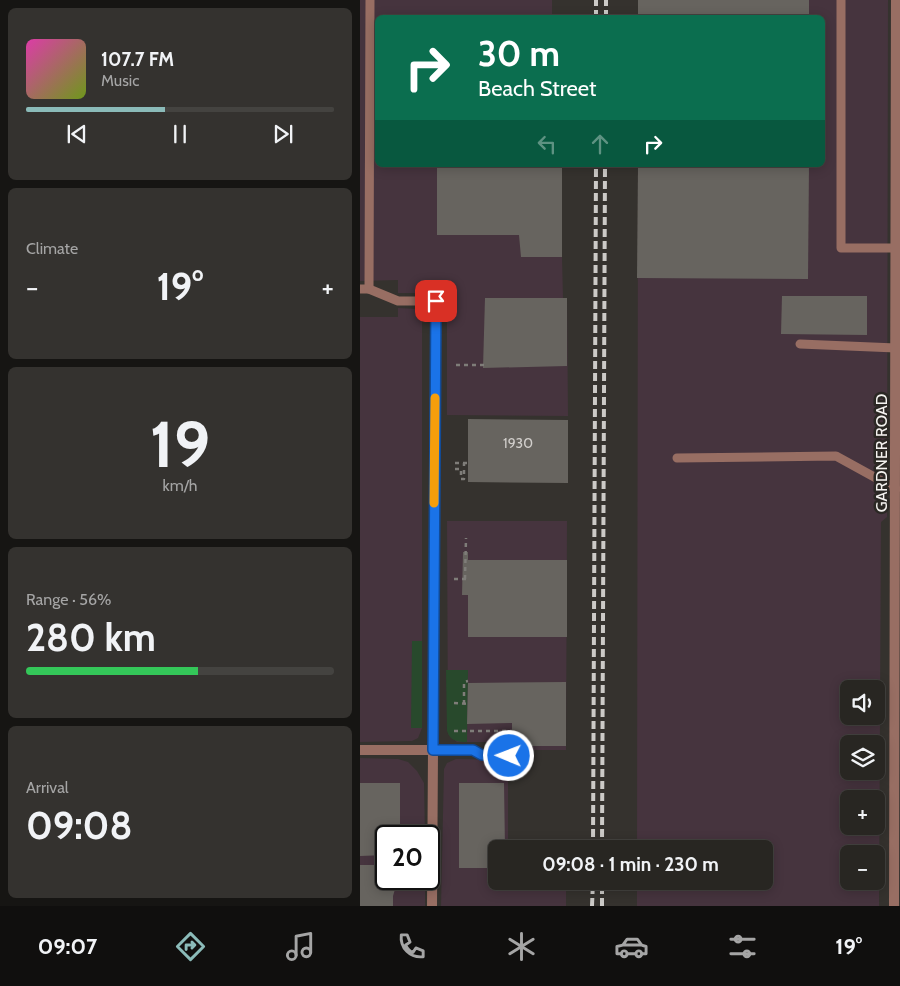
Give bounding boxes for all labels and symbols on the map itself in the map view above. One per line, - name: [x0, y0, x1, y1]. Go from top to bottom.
- pin: [415, 280, 457, 322]
- street label: GARDNER ROAD: [872, 394, 891, 512]
- house number: 1930: [503, 434, 533, 452]
- position arrow: [482, 729, 534, 781]
- speed limit sign: 20: [375, 825, 440, 890]

